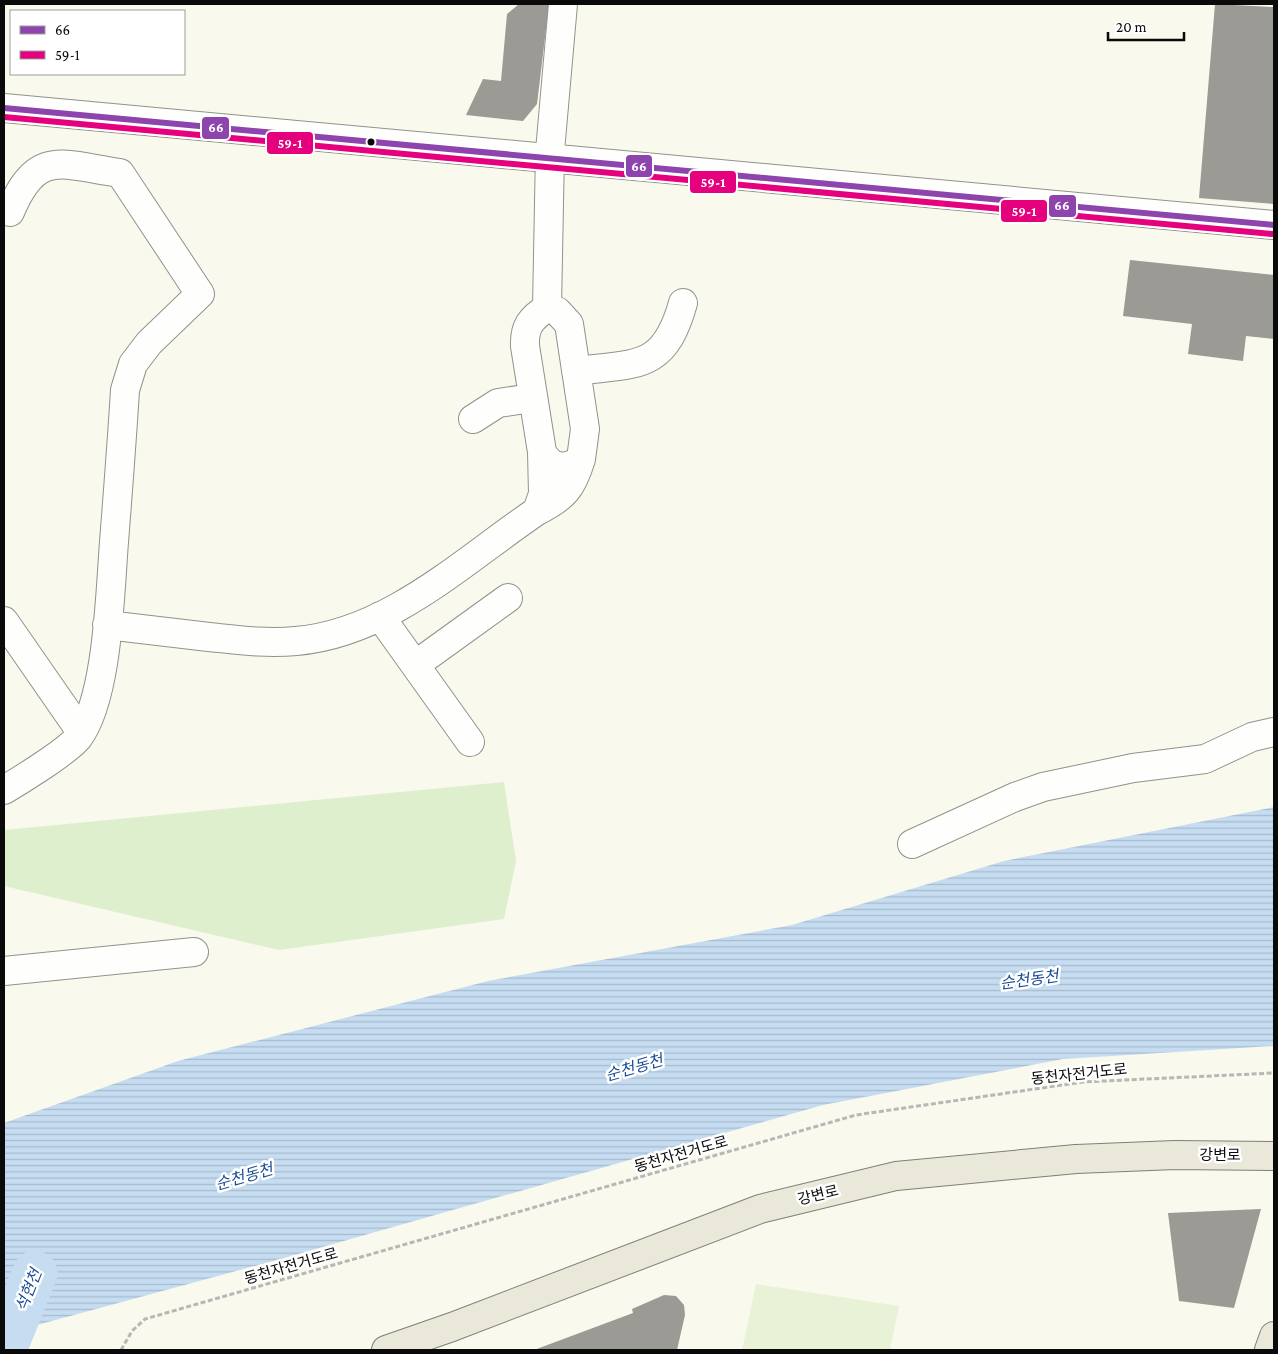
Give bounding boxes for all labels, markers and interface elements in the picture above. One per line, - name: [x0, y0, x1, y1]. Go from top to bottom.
- legend: [10, 10, 185, 75]
- scale bar: [1108, 10, 1184, 42]
- text: 20 m: [1116, 19, 1147, 35]
- text: 66: [55, 22, 70, 38]
- text: 59-1: [55, 47, 80, 63]
- line badge: 66: [201, 116, 230, 140]
- text: 66: [208, 119, 224, 135]
- line badge: 59-1: [266, 131, 314, 155]
- text: 59-1: [278, 135, 302, 151]
- unlabelled marker: [366, 137, 376, 147]
- line badge: 66: [625, 154, 653, 178]
- text: 66: [631, 158, 647, 174]
- line badge: 59-1: [689, 170, 737, 194]
- text: 59-1: [701, 174, 725, 190]
- line badge: 66: [1048, 194, 1077, 218]
- text: 66: [1054, 197, 1070, 213]
- line badge: 59-1: [1000, 199, 1048, 223]
- text: 59-1: [1012, 203, 1036, 219]
- water label: 순천동천: [999, 967, 1062, 992]
- water label: 순천동천: [603, 1051, 667, 1084]
- street label: 동천자전거도로: [1030, 1060, 1128, 1087]
- street label: 동천자전거도로: [632, 1132, 730, 1175]
- street label: 강변로: [1199, 1147, 1241, 1163]
- water label: 순천동천: [213, 1160, 277, 1193]
- street label: 강변로: [796, 1182, 840, 1208]
- street label: 동천자전거도로: [242, 1244, 340, 1287]
- water label: 석현천: [12, 1264, 45, 1314]

